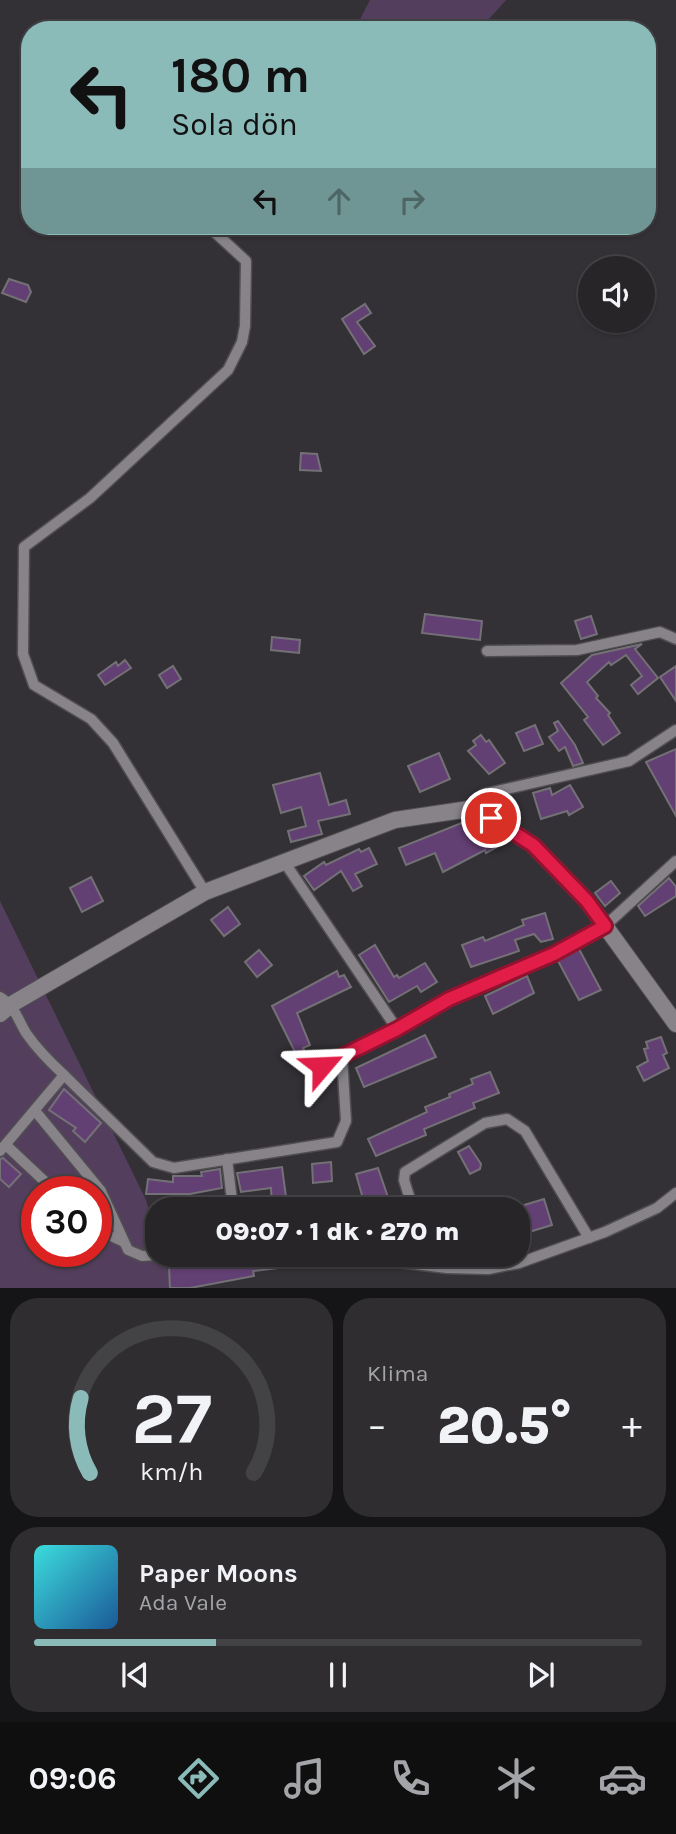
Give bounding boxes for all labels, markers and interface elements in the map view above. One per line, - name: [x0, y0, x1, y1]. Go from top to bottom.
- text: 180 m: [171, 47, 310, 104]
- icon: left: [56, 49, 147, 140]
- text: Sola dön: [171, 106, 298, 143]
- icon: left: [247, 182, 285, 220]
- icon: ahead: [320, 182, 358, 220]
- icon: right: [393, 182, 431, 220]
- map controls: [578, 256, 655, 333]
- button: sound: [578, 256, 655, 333]
- pin: [461, 788, 521, 848]
- icon: arrive: [472, 799, 510, 837]
- position arrow: [285, 1029, 359, 1103]
- speed limit sign: 30: [21, 1176, 112, 1267]
- text: 09:07 · 1 dk · 270 m: [215, 1216, 460, 1247]
- text: Klima: [367, 1360, 428, 1387]
- text: 27: [131, 1377, 212, 1462]
- text: 20.5°: [437, 1395, 572, 1456]
- text: −: [367, 1403, 387, 1448]
- text: +: [622, 1403, 642, 1448]
- text: km/h: [140, 1457, 203, 1486]
- text: Paper Moons: [139, 1558, 298, 1589]
- text: Ada Vale: [139, 1589, 227, 1616]
- icon: previous: [116, 1656, 154, 1694]
- icon: pause: [319, 1656, 357, 1694]
- icon: next: [522, 1656, 560, 1694]
- icon: directions: [174, 1754, 223, 1803]
- icon: music: [280, 1754, 329, 1803]
- icon: phone: [386, 1754, 435, 1803]
- icon: climate: [492, 1754, 541, 1803]
- icon: car: [598, 1754, 647, 1803]
- text: 09:06: [29, 1760, 117, 1797]

